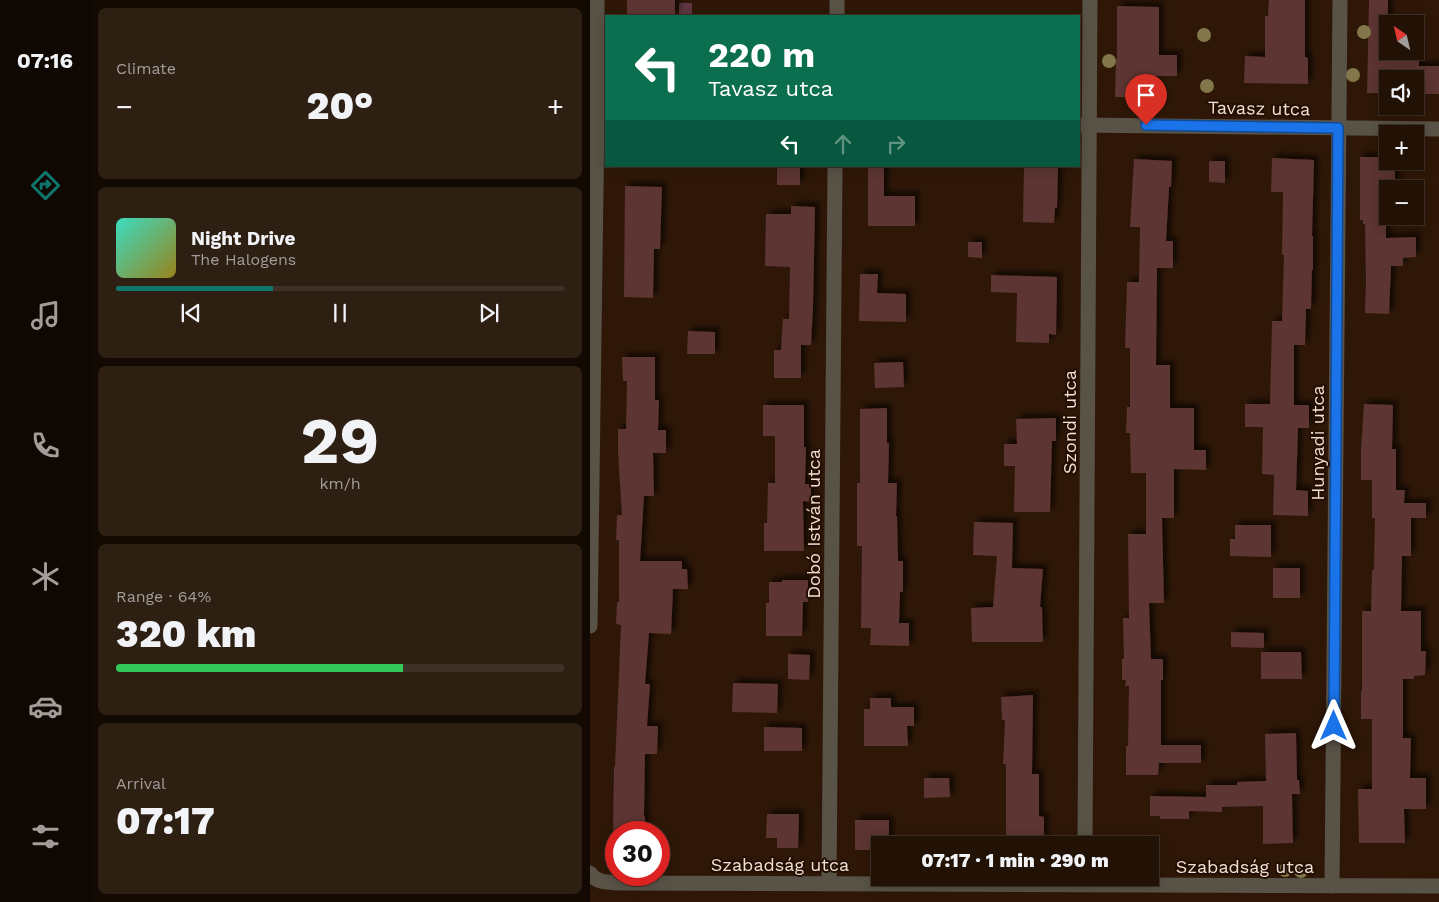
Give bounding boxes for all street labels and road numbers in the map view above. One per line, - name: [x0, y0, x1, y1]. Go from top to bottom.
- street label: Tavasz utca: [1208, 97, 1310, 119]
- street label: Szondi utca: [1059, 370, 1080, 474]
- street label: Hunyadi utca: [1307, 385, 1328, 501]
- street label: Dobó István utca: [803, 449, 824, 599]
- street label: Szabadság utca: [711, 854, 849, 875]
- street label: Szabadság utca: [1176, 856, 1314, 877]

